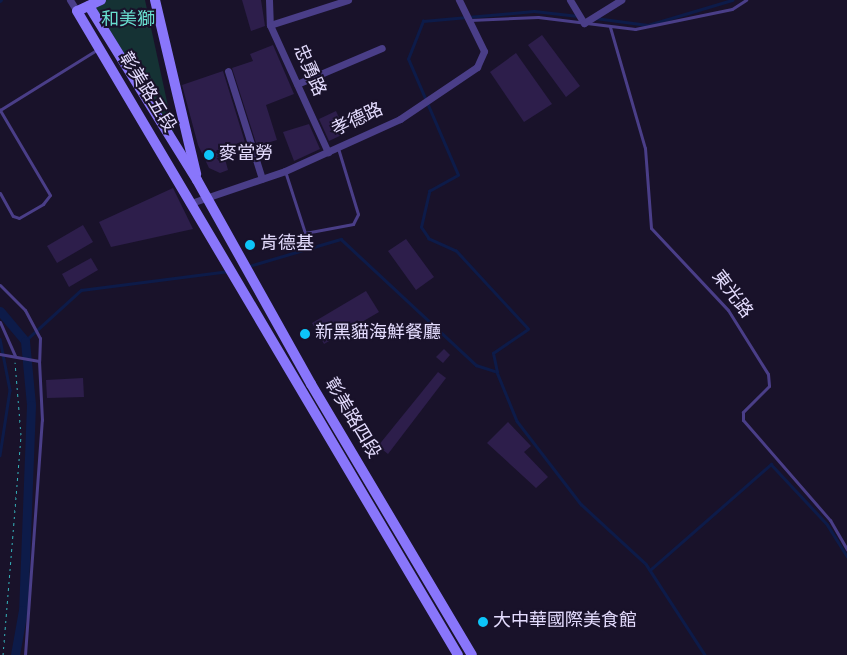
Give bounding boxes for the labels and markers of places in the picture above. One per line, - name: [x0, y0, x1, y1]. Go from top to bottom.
- place label: 麥當勞: [219, 144, 273, 166]
- marker: 麥當勞: [203, 149, 215, 161]
- place label: 肯德基: [260, 234, 314, 256]
- marker: 肯德基: [244, 239, 256, 251]
- place label: 新黑貓海鮮餐廳: [315, 323, 441, 345]
- marker: 新黑貓海鮮餐廳: [299, 328, 311, 340]
- place label: 大中華國際美食館: [493, 611, 637, 633]
- marker: 大中華國際美食館: [477, 616, 489, 628]

